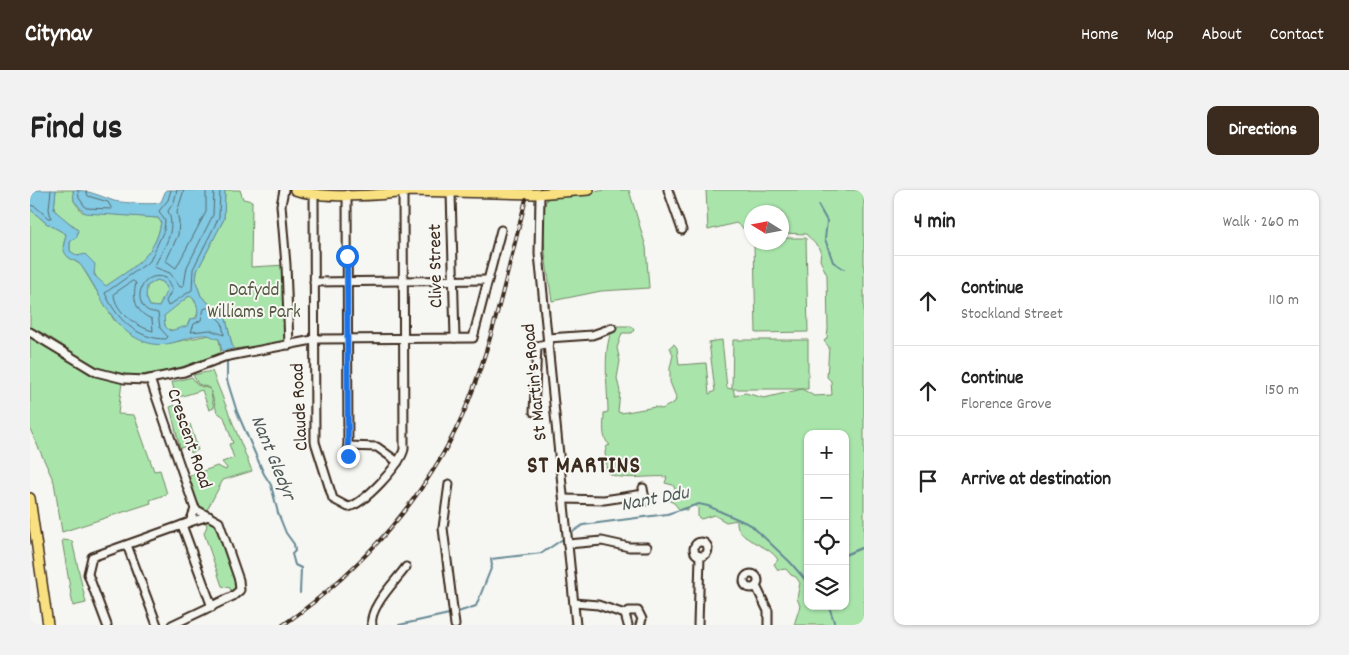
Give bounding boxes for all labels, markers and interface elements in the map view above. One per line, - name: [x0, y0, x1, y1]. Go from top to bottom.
- text: Citynav: [25, 18, 92, 52]
- text: Home: [1081, 23, 1118, 48]
- text: Map: [1146, 23, 1174, 48]
- text: About: [1202, 23, 1242, 48]
- text: Contact: [1270, 23, 1324, 48]
- text: Find us: [30, 105, 122, 155]
- button: Directions: [1207, 106, 1319, 155]
- north arrow: [744, 205, 789, 250]
- text: 4 min: [914, 208, 956, 238]
- text: Walk · 260 m: [1223, 211, 1299, 234]
- street label: Clive Street: [423, 224, 451, 308]
- route start: [336, 245, 359, 268]
- text: Continue: [961, 276, 1023, 303]
- park label: Dafydd Williams Park: [207, 278, 301, 327]
- icon: ahead: [914, 287, 942, 315]
- text: 110 m: [1269, 289, 1299, 312]
- text: Stockland Street: [961, 303, 1063, 326]
- street label: St Martin's Road: [516, 322, 556, 442]
- street label: Claude Road: [285, 362, 317, 452]
- text: Continue: [961, 366, 1023, 393]
- icon: ahead: [914, 377, 942, 405]
- text: 150 m: [1265, 379, 1299, 402]
- street label: Crescent Road: [158, 385, 218, 493]
- text: Florence Grove: [961, 393, 1051, 416]
- water label: Nant Gledyr: [242, 411, 303, 507]
- map controls: [804, 430, 849, 610]
- button: +: [804, 430, 849, 475]
- route end: [337, 445, 360, 468]
- district label: ST MARTINS: [527, 450, 641, 484]
- icon: arrive: [914, 467, 942, 495]
- text: Arrive at destination: [961, 467, 1111, 494]
- button: −: [804, 475, 849, 520]
- water label: Nant Ddu: [619, 479, 693, 520]
- button: locate: [804, 520, 849, 565]
- button: layers: [804, 565, 849, 610]

